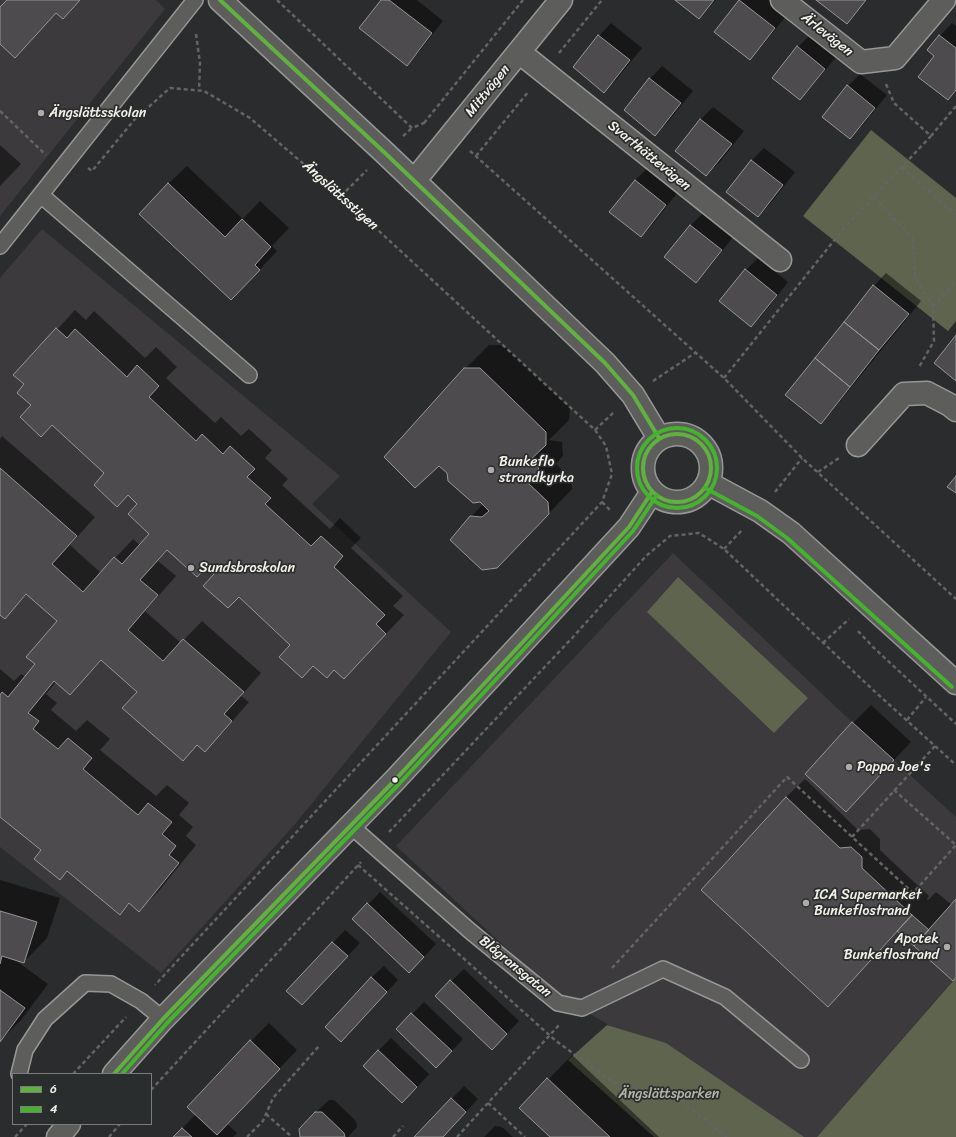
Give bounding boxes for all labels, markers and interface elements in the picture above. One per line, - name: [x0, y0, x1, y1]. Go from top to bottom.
- street label: Ärlevägen: [798, 9, 856, 61]
- street label: Mittvägen: [462, 62, 514, 120]
- place label: Ängslättsskolan: [49, 105, 146, 121]
- marker: Ängslättsskolan: [36, 108, 46, 118]
- street label: Svarthättevägen: [604, 117, 694, 195]
- street label: Ängslättsstigen: [299, 158, 381, 234]
- place label: Bunkeflo strandkyrka: [499, 454, 574, 486]
- marker: Bunkeflo strandkyrka: [486, 465, 496, 475]
- place label: Sundsbroskolan: [199, 560, 295, 576]
- marker: Sundsbroskolan: [186, 563, 196, 573]
- place label: Pappa Joe's: [857, 759, 931, 775]
- marker: Pappa Joe's: [844, 762, 854, 772]
- unlabelled marker: [390, 775, 400, 785]
- place label: ICA Supermarket Bunkeflostrand: [814, 887, 921, 920]
- marker: ICA Supermarket Bunkeflostrand: [801, 898, 811, 908]
- place label: Apotek Bunkeflostrand: [844, 931, 939, 964]
- street label: Blågransgatan: [475, 933, 555, 1001]
- marker: Apotek Bunkeflostrand: [942, 942, 952, 952]
- legend: [12, 1073, 152, 1125]
- text: 6: [50, 1078, 57, 1100]
- park label: Ängslättsparken: [619, 1086, 719, 1102]
- text: 4: [50, 1098, 58, 1120]

